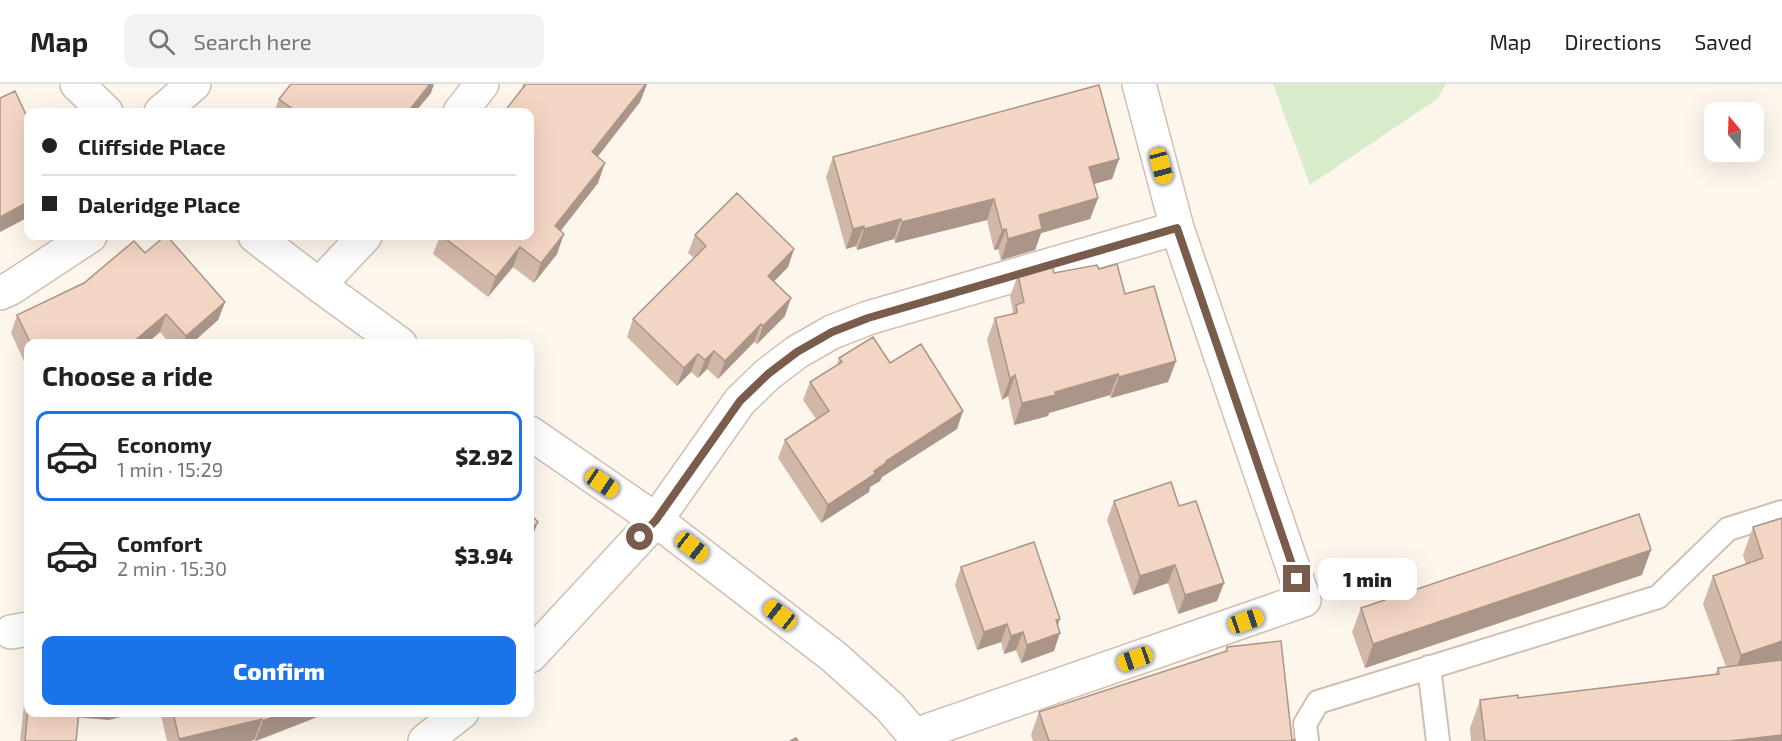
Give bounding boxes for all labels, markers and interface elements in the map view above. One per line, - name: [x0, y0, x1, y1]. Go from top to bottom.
- search box: [124, 14, 544, 68]
- text: Map: [30, 24, 88, 58]
- icon: search: [145, 25, 178, 58]
- text: Search here: [193, 28, 312, 54]
- text: Map: [1489, 29, 1532, 54]
- text: Directions: [1565, 29, 1661, 54]
- text: Saved: [1694, 29, 1752, 54]
- north arrow: [1704, 102, 1764, 162]
- map controls: [1704, 102, 1764, 162]
- text: Cliffside Place: [78, 133, 226, 159]
- car: [1148, 146, 1174, 186]
- text: Daleridge Place: [78, 191, 240, 217]
- text: Choose a ride: [42, 359, 213, 391]
- icon: car: [45, 429, 99, 483]
- text: Economy: [117, 431, 212, 457]
- text: $2.92: [455, 443, 513, 469]
- text: 1 min · 15:29: [117, 457, 223, 481]
- car: [582, 465, 622, 501]
- route start: [626, 523, 653, 550]
- icon: car: [45, 528, 99, 582]
- car: [672, 529, 712, 565]
- text: Comfort: [117, 530, 202, 556]
- text: $3.94: [454, 542, 513, 568]
- text: 2 min · 15:30: [117, 556, 227, 580]
- callout: 1 min: [1318, 558, 1417, 600]
- route end: [1283, 565, 1310, 592]
- text: 1 min: [1343, 567, 1392, 591]
- car: [760, 597, 800, 633]
- car: [1226, 607, 1266, 635]
- button: Confirm: [42, 636, 516, 705]
- car: [1115, 645, 1155, 673]

